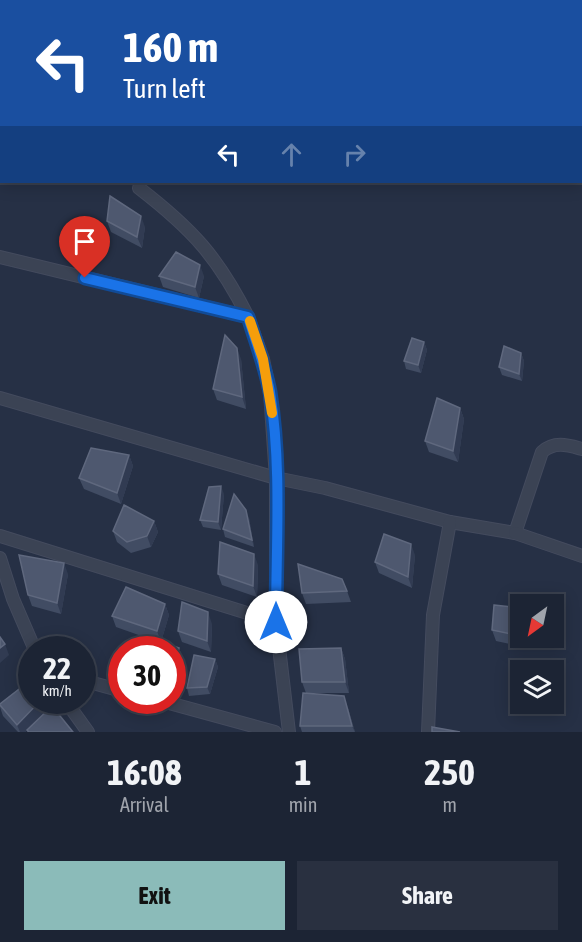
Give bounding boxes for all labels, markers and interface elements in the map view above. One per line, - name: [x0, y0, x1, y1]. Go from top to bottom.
- text: 160 m: [123, 23, 218, 71]
- icon: left: [24, 24, 102, 102]
- text: Turn left: [123, 73, 206, 104]
- icon: left: [212, 138, 245, 171]
- icon: ahead: [275, 138, 308, 171]
- icon: right: [338, 138, 371, 171]
- pin: [59, 216, 110, 278]
- icon: arrive: [68, 225, 101, 258]
- position arrow: [244, 590, 308, 654]
- north arrow: [510, 594, 564, 648]
- map controls: [510, 594, 564, 714]
- speed limit sign: 30: [108, 636, 186, 714]
- text: 22: [43, 651, 71, 685]
- button: layers: [510, 660, 564, 714]
- text: km/h: [42, 682, 72, 699]
- text: 16:08: [107, 751, 182, 793]
- text: 1: [295, 751, 311, 793]
- text: 250: [424, 751, 475, 793]
- text: Arrival: [120, 793, 169, 816]
- text: min: [289, 793, 317, 816]
- text: m: [442, 793, 457, 816]
- button: Exit: [24, 861, 285, 930]
- button: Share: [297, 861, 558, 930]

